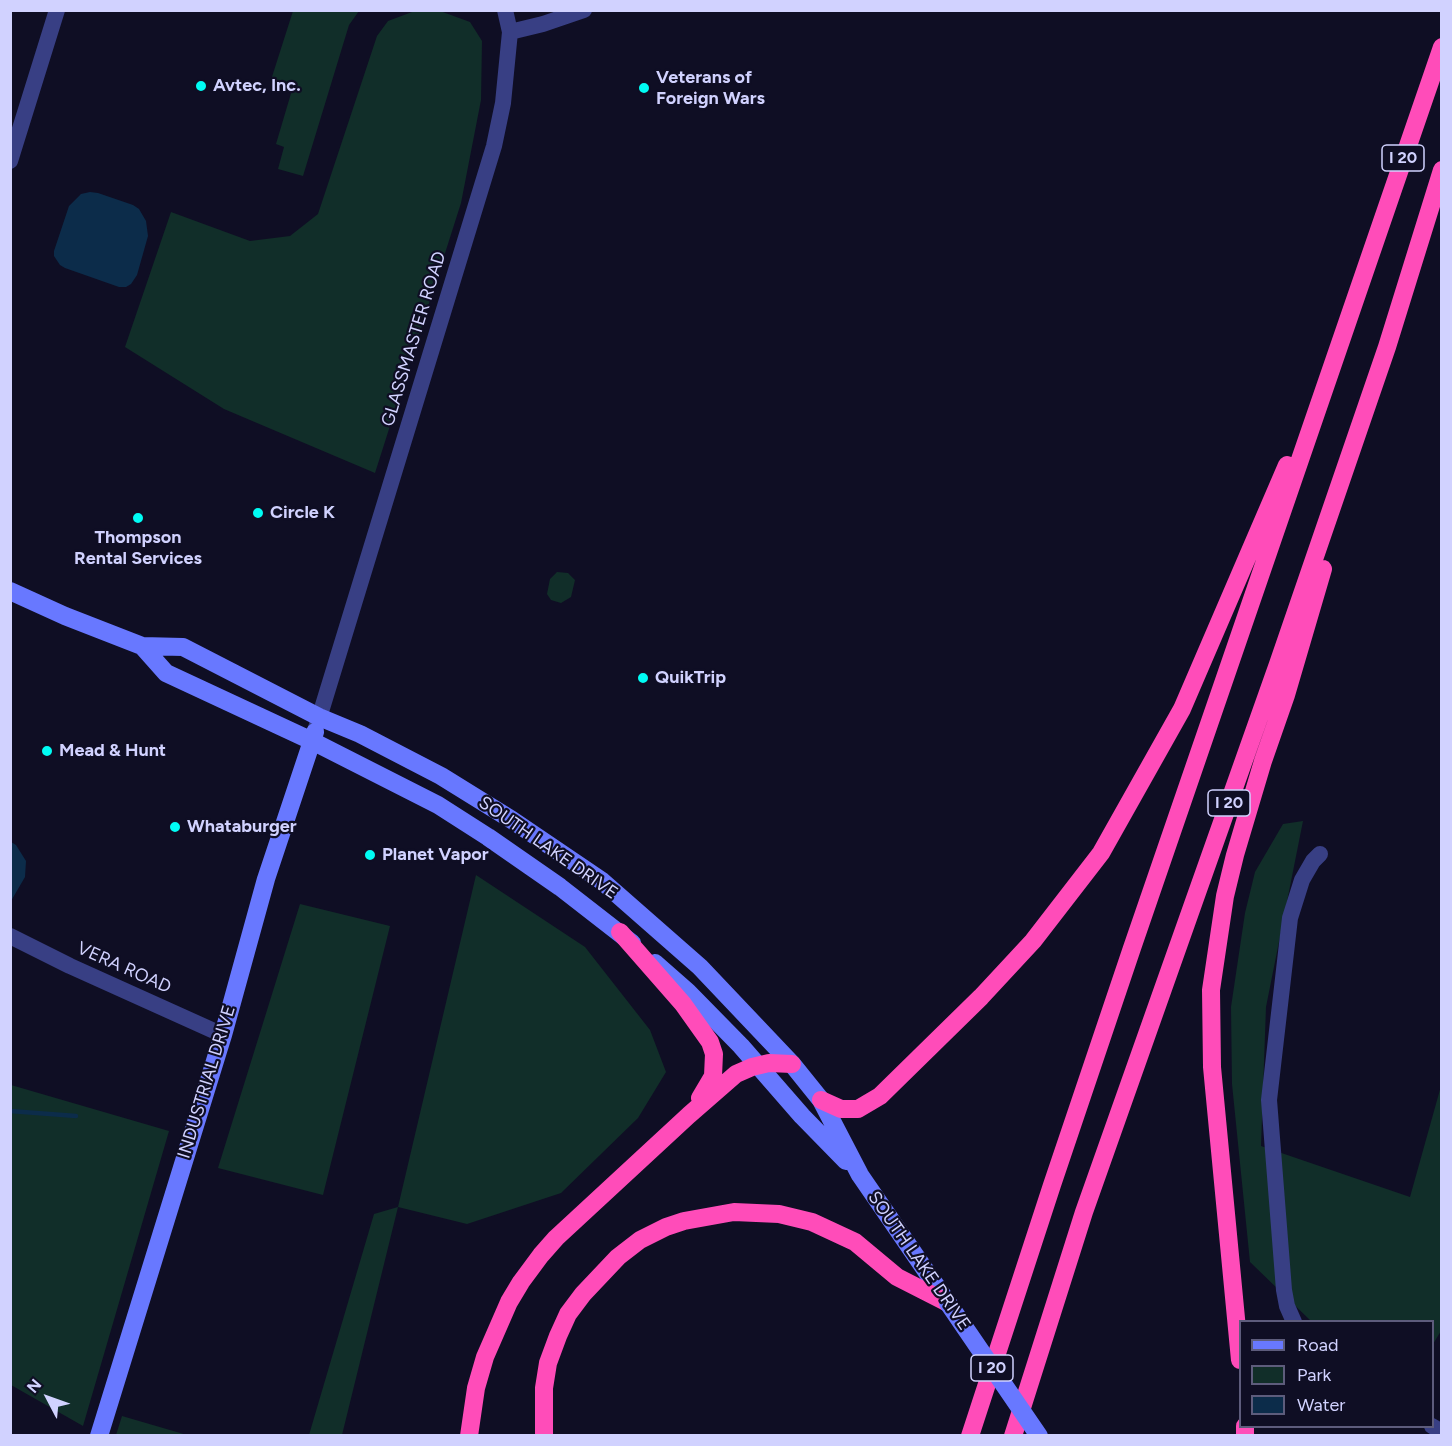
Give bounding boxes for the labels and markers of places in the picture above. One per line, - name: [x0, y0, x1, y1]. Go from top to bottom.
- place label: Veterans of Foreign Wars: [656, 67, 765, 110]
- place label: Avtec, Inc.: [213, 75, 301, 97]
- marker: Avtec, Inc.: [194, 79, 208, 93]
- marker: Veterans of Foreign Wars: [637, 81, 651, 95]
- place label: Circle K: [270, 502, 335, 524]
- marker: Circle K: [251, 506, 265, 520]
- marker: Thompson Rental Services: [131, 511, 145, 525]
- place label: Thompson Rental Services: [74, 527, 202, 570]
- place label: QuikTrip: [655, 667, 726, 689]
- marker: QuikTrip: [636, 671, 650, 685]
- place label: Mead & Hunt: [59, 740, 166, 762]
- marker: Mead & Hunt: [40, 744, 54, 758]
- place label: Whataburger: [187, 816, 297, 838]
- marker: Whataburger: [168, 820, 182, 834]
- place label: Planet Vapor: [382, 844, 489, 866]
- marker: Planet Vapor: [363, 848, 377, 862]

